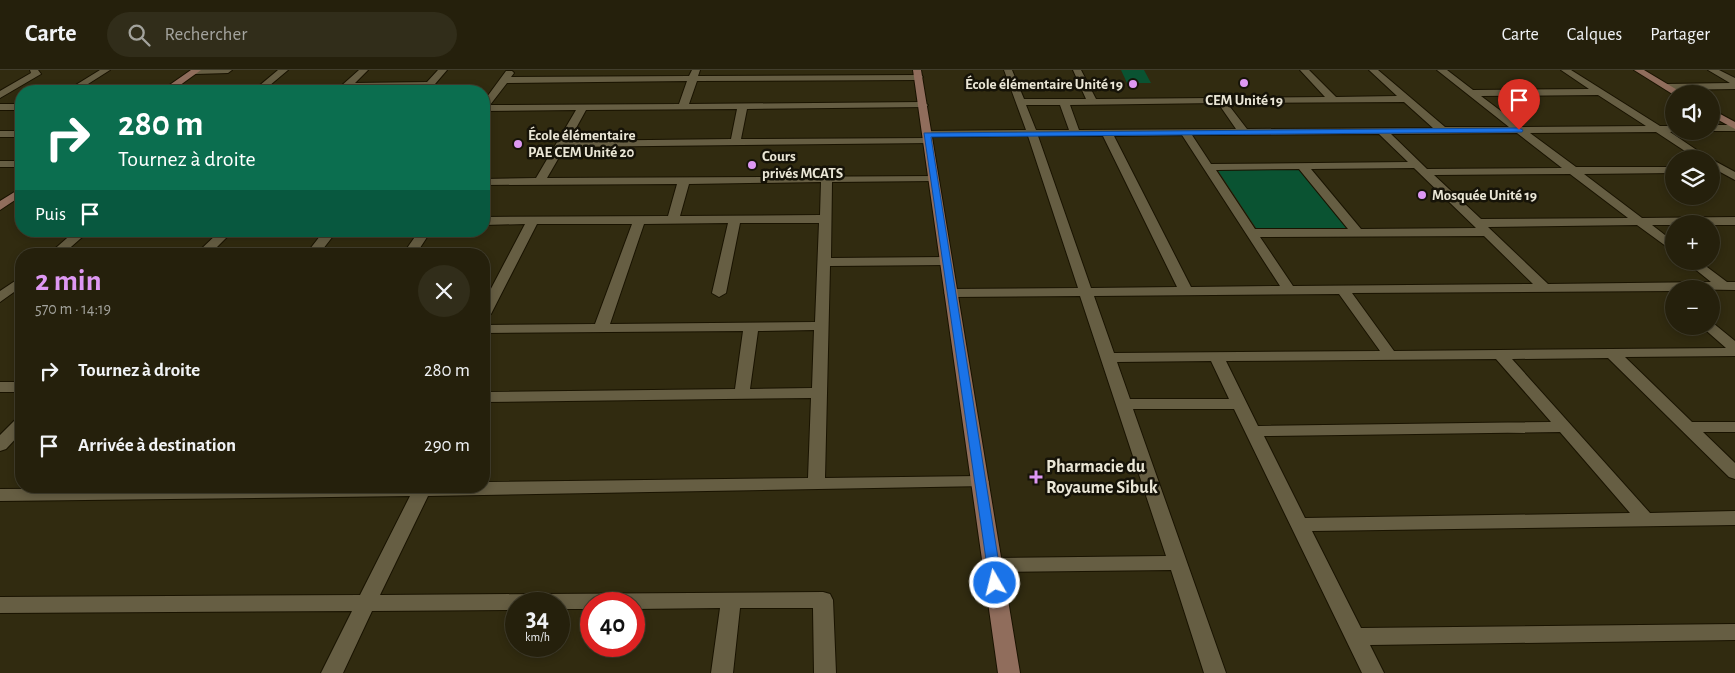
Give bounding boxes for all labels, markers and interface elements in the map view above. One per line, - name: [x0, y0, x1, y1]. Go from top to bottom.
- search box: [107, 12, 457, 57]
- icon: search: [125, 21, 153, 49]
- text: Carte: [25, 22, 77, 46]
- text: Rechercher: [165, 25, 247, 44]
- text: Carte: [1502, 26, 1539, 44]
- text: Calques: [1567, 26, 1622, 44]
- text: Partager: [1650, 26, 1710, 44]
- place label: École élémentaire Unité 19: [965, 75, 1123, 92]
- marker: CEM Unité 19: [1238, 77, 1250, 89]
- marker: École élémentaire Unité 19: [1127, 78, 1139, 90]
- pin: [1498, 79, 1540, 130]
- map controls: [1665, 85, 1720, 335]
- button: sound: [1665, 85, 1720, 140]
- icon: arrive: [1505, 86, 1533, 114]
- place label: CEM Unité 19: [1205, 93, 1283, 108]
- icon: right: [35, 105, 100, 170]
- text: 280 m: [118, 107, 204, 142]
- place label: École élémentaire PAE CEM Unité 20: [528, 126, 636, 160]
- marker: École élémentaire PAE CEM Unité 20: [512, 138, 524, 150]
- text: Tournez à droite: [118, 148, 256, 170]
- place label: Cours privés MCATS: [762, 149, 843, 181]
- button: layers: [1665, 150, 1720, 205]
- marker: Cours privés MCATS: [746, 159, 758, 171]
- place label: Mosquée Unité 19: [1432, 188, 1537, 203]
- marker: Mosquée Unité 19: [1416, 189, 1428, 201]
- icon: arrive: [76, 200, 104, 228]
- text: Puis: [35, 205, 66, 224]
- button: +: [1665, 215, 1720, 270]
- button: close: [418, 265, 470, 317]
- text: 2 min: [35, 266, 102, 296]
- button: −: [1665, 280, 1720, 335]
- text: 570 m · 14:19: [35, 301, 111, 317]
- icon: right: [35, 357, 63, 385]
- text: Tournez à droite: [78, 361, 200, 380]
- text: 280 m: [424, 361, 470, 380]
- icon: arrive: [35, 432, 63, 460]
- text: Arrivée à destination: [78, 436, 236, 455]
- text: 290 m: [424, 436, 470, 455]
- place label: Pharmacie du Royaume Sibuk: [1046, 458, 1158, 497]
- marker: Pharmacie du Royaume Sibuk: [1030, 471, 1042, 483]
- position arrow: [968, 556, 1020, 608]
- speed limit sign: 40: [580, 592, 645, 657]
- text: 34: [526, 606, 549, 631]
- text: km/h: [525, 631, 550, 643]

